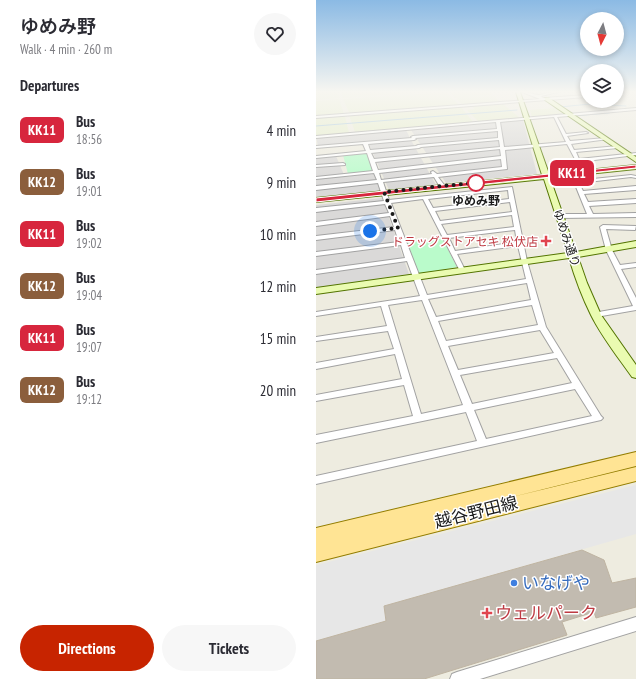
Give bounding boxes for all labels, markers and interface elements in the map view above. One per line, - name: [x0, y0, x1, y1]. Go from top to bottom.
- north arrow: [580, 12, 624, 56]
- map controls: [580, 12, 624, 108]
- button: heart: [254, 13, 296, 55]
- text: ゆめみ野: [20, 14, 96, 38]
- text: Walk · 4 min · 260 m: [20, 41, 112, 58]
- button: layers: [580, 64, 624, 108]
- text: Departures: [20, 76, 79, 95]
- text: Bus: [76, 112, 95, 131]
- text: KK11: [28, 121, 56, 139]
- text: 4 min: [266, 121, 296, 140]
- text: 18:56: [76, 131, 102, 148]
- line badge: KK11: [544, 160, 600, 186]
- text: Bus: [76, 164, 95, 183]
- text: KK11: [558, 164, 586, 182]
- text: KK12: [28, 173, 56, 191]
- text: 9 min: [266, 173, 296, 192]
- marker: ゆめみ野: [467, 174, 485, 192]
- text: 19:01: [76, 183, 102, 200]
- place label: ゆめみ野: [452, 193, 500, 208]
- street label: ゆめみ通り: [550, 207, 584, 269]
- text: Bus: [76, 216, 95, 235]
- your location: [360, 221, 380, 241]
- text: KK11: [28, 225, 56, 243]
- text: 10 min: [260, 225, 296, 244]
- place label: ドラッグストアセキ 松伏店: [392, 234, 538, 249]
- text: 19:02: [76, 235, 102, 252]
- marker: ドラッグストアセキ 松伏店: [541, 236, 551, 246]
- text: Bus: [76, 268, 95, 287]
- text: KK12: [28, 277, 56, 295]
- text: 12 min: [260, 277, 296, 296]
- text: 19:04: [76, 287, 102, 304]
- text: Bus: [76, 320, 95, 339]
- text: KK11: [28, 329, 56, 347]
- text: 15 min: [260, 329, 296, 348]
- text: 19:07: [76, 339, 102, 356]
- text: Bus: [76, 372, 95, 391]
- text: KK12: [28, 381, 56, 399]
- text: 20 min: [260, 381, 296, 400]
- text: 19:12: [76, 391, 102, 408]
- street label: 越谷野田線: [432, 491, 520, 533]
- place label: いなげや: [522, 572, 590, 594]
- marker: いなげや: [509, 578, 519, 588]
- place label: ウェルパーク: [495, 602, 597, 624]
- marker: ウェルパーク: [482, 608, 492, 618]
- button: Directions: [20, 625, 154, 671]
- button: Tickets: [162, 625, 296, 671]

